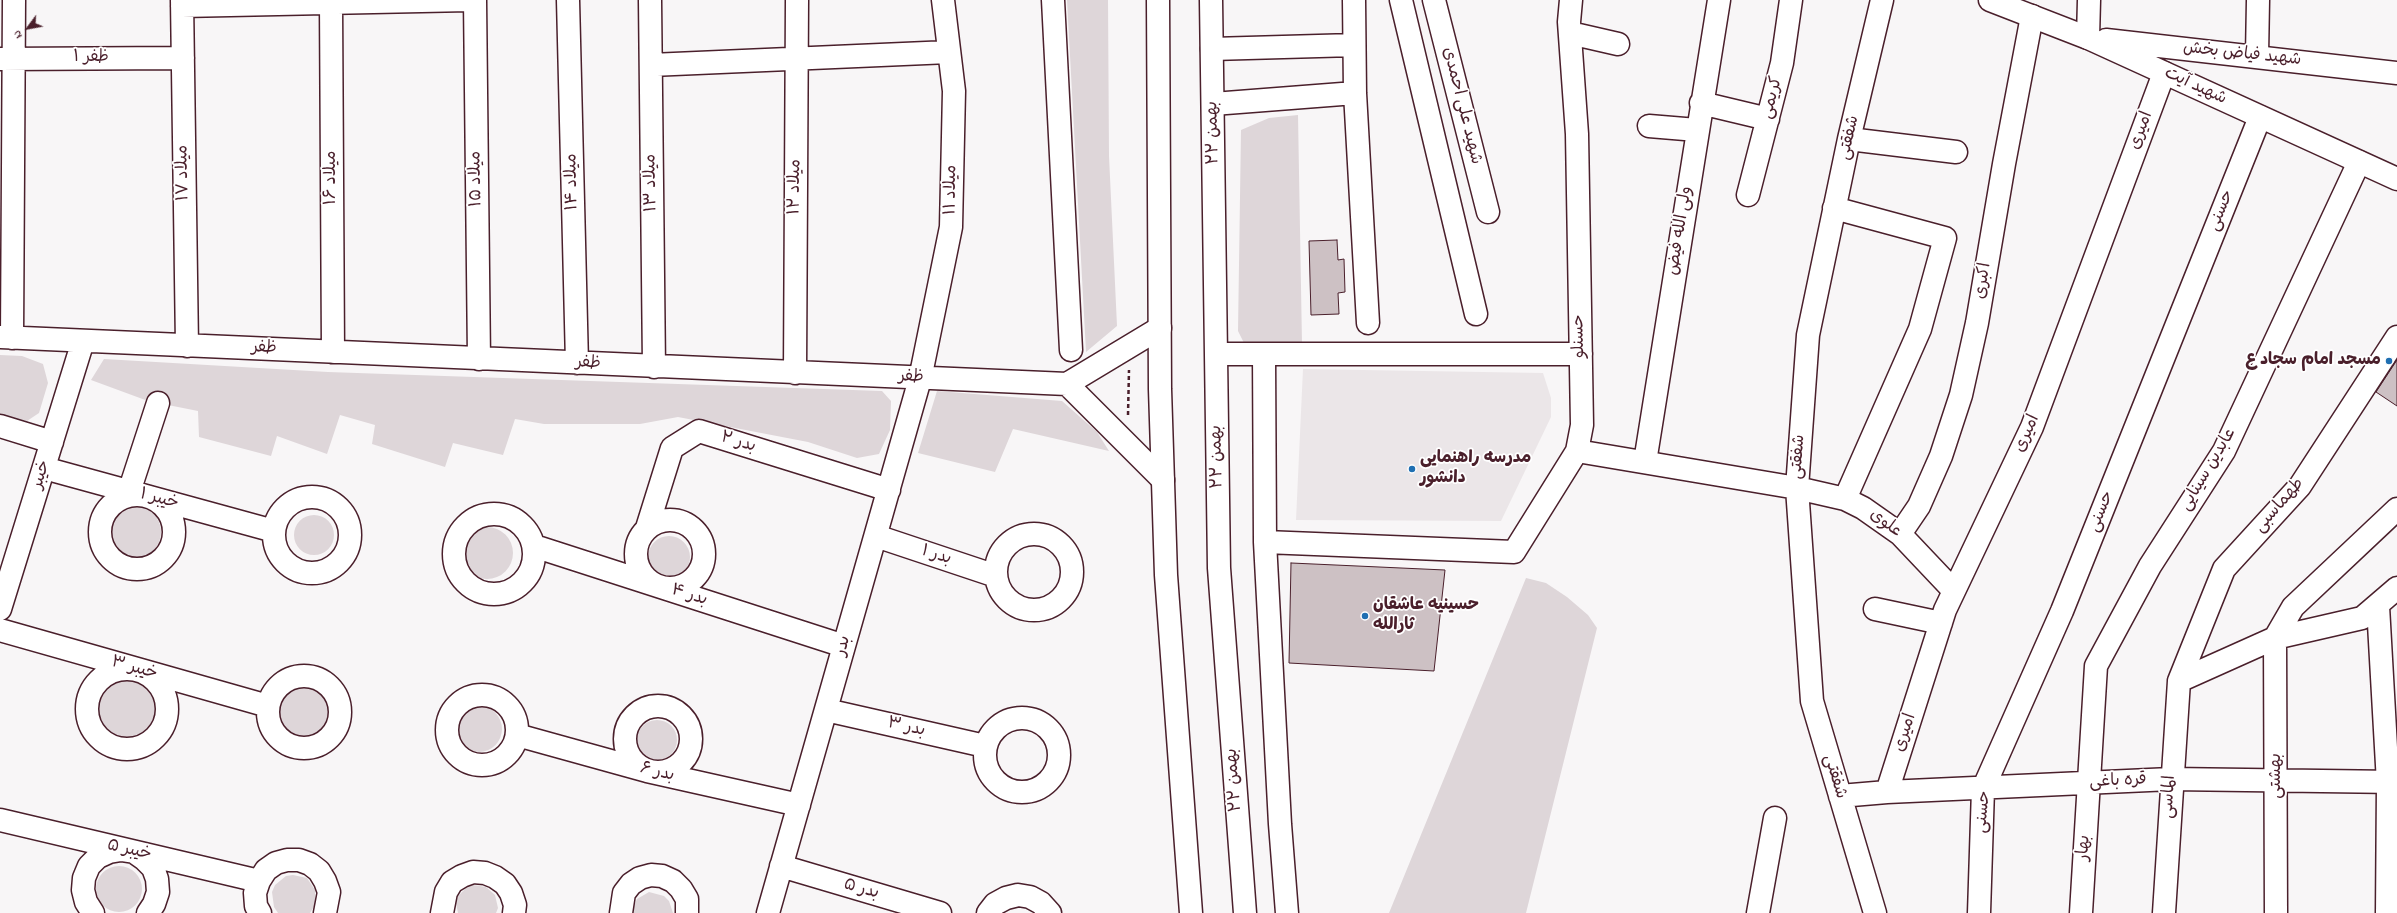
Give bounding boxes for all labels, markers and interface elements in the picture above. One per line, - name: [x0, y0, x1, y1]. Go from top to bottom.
- north arrow: [8, 8, 48, 48]
- text: N: [9, 27, 27, 42]
- street label: شهید فیاض بخش: [2182, 39, 2302, 71]
- street label: شهید علی احمدی: [1437, 45, 1485, 167]
- street label: ظفر ۱: [73, 48, 109, 68]
- street label: شهید آیت: [2161, 64, 2229, 110]
- street label: کریمی: [1758, 75, 1788, 121]
- street label: ۲۲ بهمن: [1203, 101, 1225, 165]
- street label: امیری: [2126, 109, 2158, 153]
- street label: شفقتی: [1835, 114, 1865, 162]
- street label: میلاد ۱۷: [173, 145, 195, 201]
- street label: میلاد ۱۶: [322, 151, 342, 205]
- street label: میلاد ۱۵: [466, 151, 488, 207]
- street label: میلاد ۱۴: [562, 153, 584, 211]
- street label: میلاد ۱۳: [641, 154, 663, 212]
- street label: میلاد ۱۲: [785, 159, 807, 215]
- street label: میلاد ۱۱: [941, 165, 963, 215]
- street label: ولی الله فیض: [1664, 185, 1698, 277]
- street label: حسنی: [2205, 187, 2239, 235]
- street label: اکبری: [1971, 261, 1997, 301]
- street label: حسنلو: [1569, 316, 1591, 358]
- street label: ظفر: [251, 338, 277, 360]
- place label: مسجد امام سجاد ع: [2246, 351, 2381, 371]
- street label: ظفر: [575, 353, 601, 375]
- marker: مسجد امام سجاد ع: [2384, 356, 2394, 366]
- street label: ظفر: [898, 367, 924, 389]
- street label: امیری: [2011, 412, 2045, 456]
- street label: ۲۲ بهمن: [1207, 425, 1229, 489]
- street label: عابدین سینایی: [2176, 425, 2242, 515]
- street label: بدر ۲: [718, 428, 758, 458]
- street label: شفقتی: [1787, 434, 1811, 480]
- place label: مدرسه راهنمایی دانشور: [1420, 449, 1531, 489]
- street label: خیبر: [28, 458, 56, 492]
- marker: مدرسه راهنمایی دانشور: [1407, 464, 1417, 474]
- street label: طهماسبی: [2251, 474, 2309, 538]
- street label: خیبر ۱: [137, 485, 181, 515]
- street label: حسنی: [2085, 488, 2119, 536]
- street label: علوی: [1865, 505, 1905, 543]
- street label: بدر ۱: [918, 542, 954, 570]
- street label: بدر ۴: [668, 581, 710, 611]
- place label: حسینیه عاشقان ثارالله: [1373, 596, 1479, 636]
- marker: حسینیه عاشقان ثارالله: [1360, 611, 1370, 621]
- street label: بدر: [831, 634, 857, 658]
- street label: خیبر ۳: [109, 653, 159, 685]
- street label: امیری: [1890, 711, 1922, 755]
- street label: بدر ۳: [885, 714, 927, 742]
- street label: ۲۲ بهمن: [1223, 747, 1247, 813]
- street label: شفقتی: [1818, 753, 1850, 801]
- street label: بهشتی: [2267, 753, 2287, 799]
- street label: بدر ۶: [638, 759, 676, 787]
- street label: قره باغی: [2089, 770, 2147, 794]
- street label: الماسی: [2159, 775, 2181, 819]
- street label: حسنی: [1972, 790, 1996, 834]
- street label: بهار: [2074, 834, 2096, 862]
- street label: خیبر ۵: [105, 836, 153, 866]
- street label: بدر ۵: [841, 875, 881, 905]

